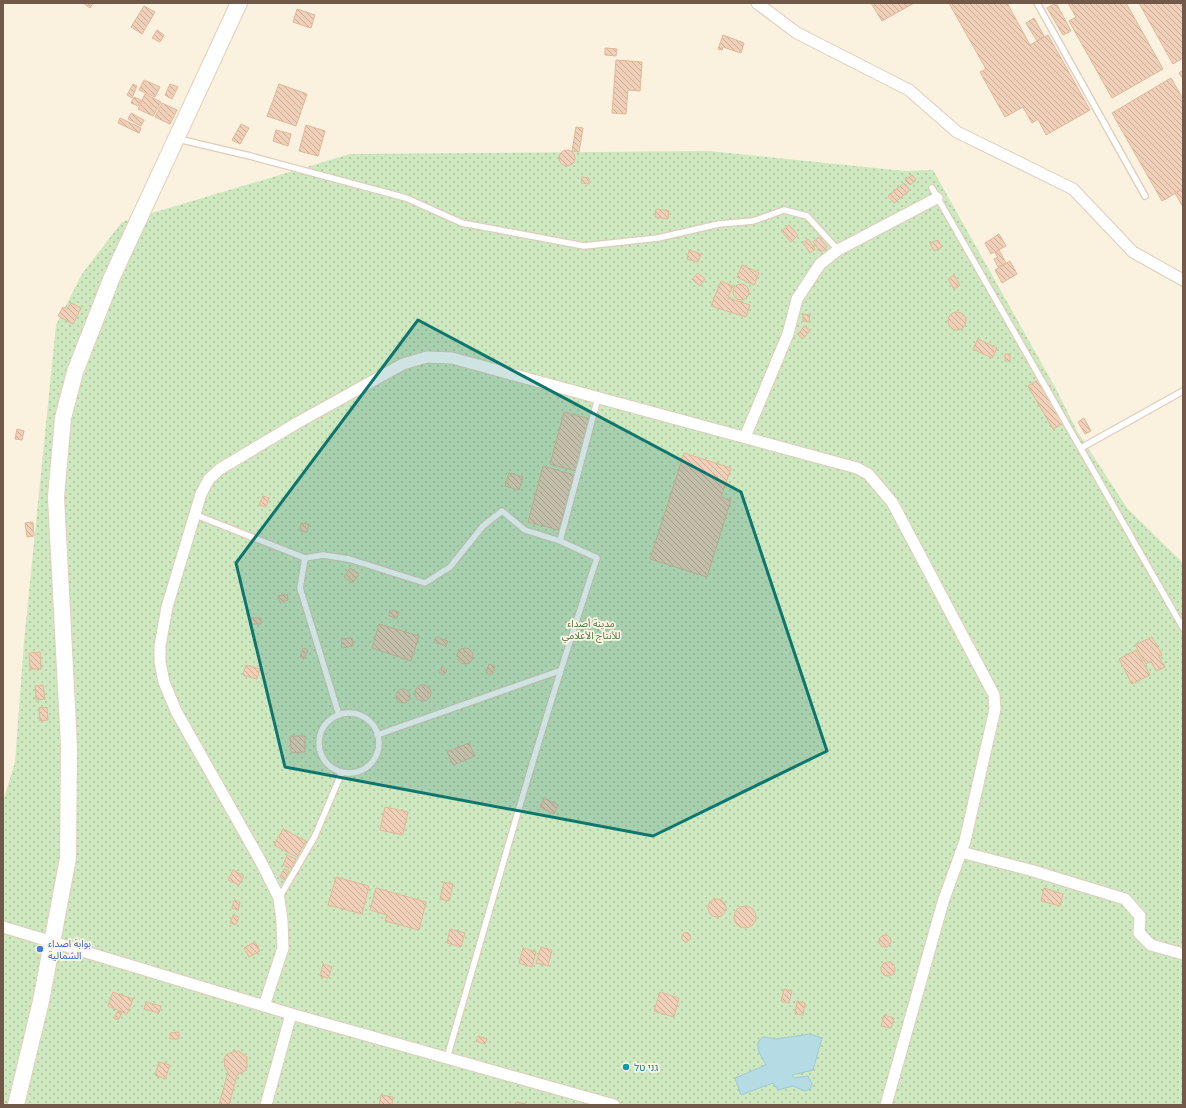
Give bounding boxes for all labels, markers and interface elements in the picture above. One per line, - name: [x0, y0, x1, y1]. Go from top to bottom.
- park label: مدينة أصداء للأنتاج الأعلامي: [562, 618, 621, 643]
- place label: بوابة اصداء الشمالية: [48, 938, 91, 961]
- marker: بوابة اصداء الشمالية: [35, 944, 45, 954]
- marker: גני טל: [621, 1062, 631, 1072]
- place label: גני טל: [634, 1062, 658, 1073]

